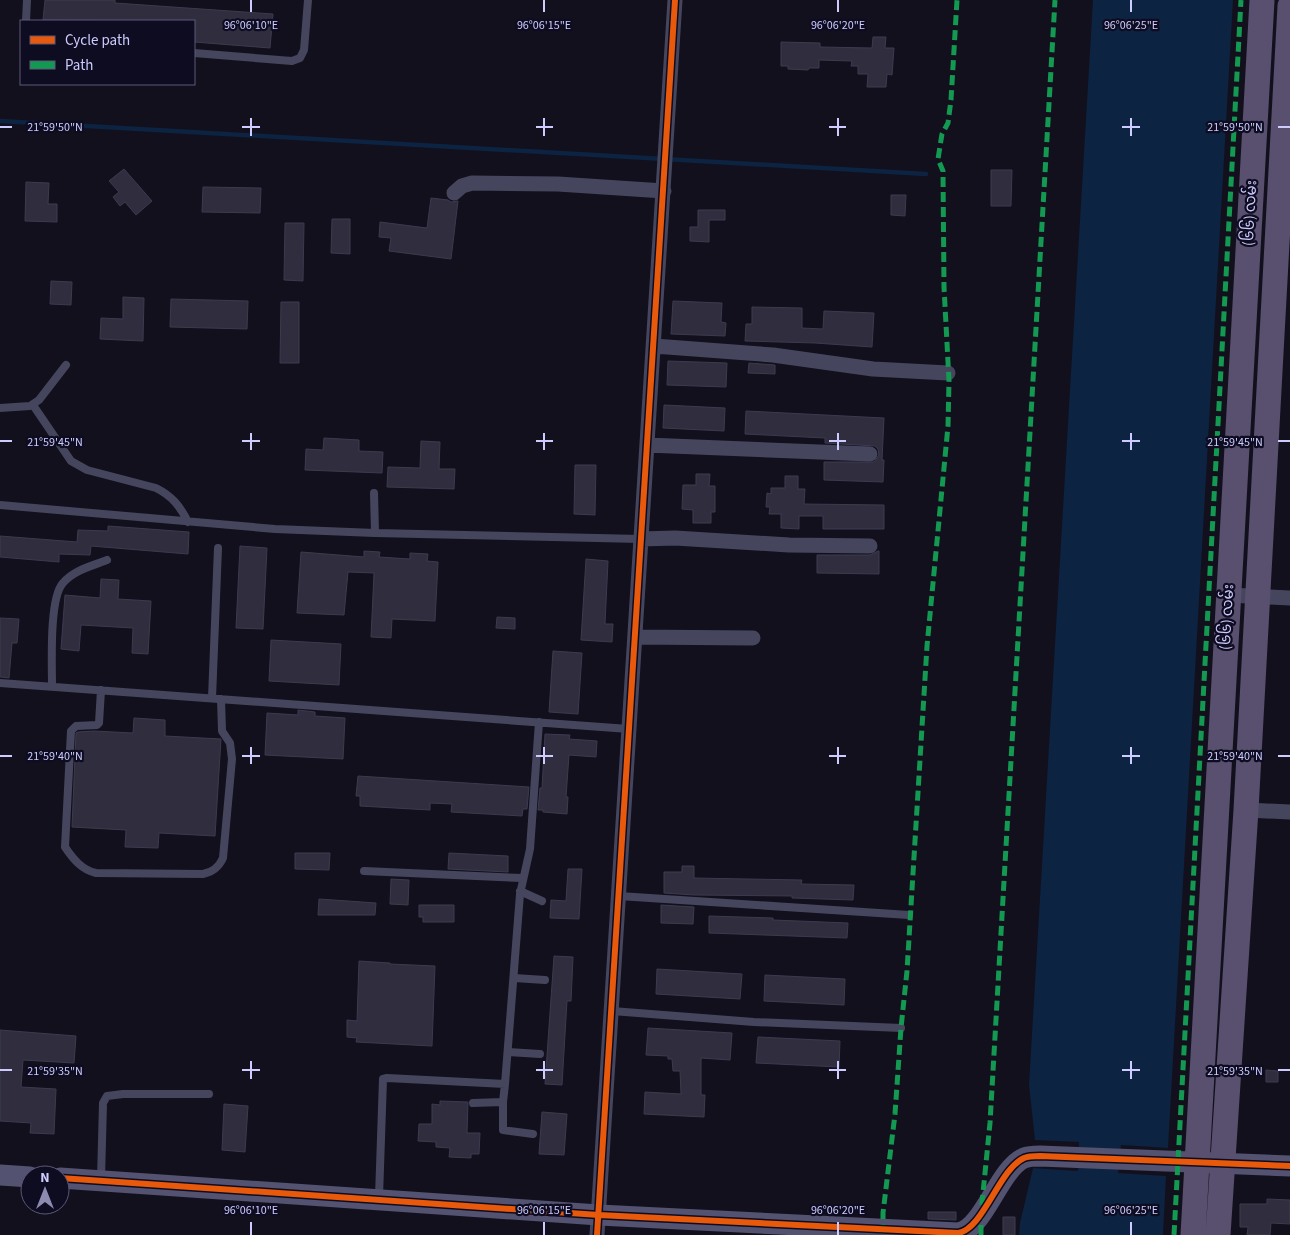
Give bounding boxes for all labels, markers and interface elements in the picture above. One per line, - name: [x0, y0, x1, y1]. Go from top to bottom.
- text: 96°06'10"E: [224, 17, 278, 34]
- text: 96°06'15"E: [517, 17, 571, 34]
- text: 96°06'20"E: [811, 17, 865, 34]
- text: 96°06'25"E: [1104, 17, 1158, 34]
- legend: [20, 20, 195, 85]
- text: Cycle path: [65, 30, 130, 51]
- text: Path: [65, 55, 93, 76]
- text: 21°59'50"N: [27, 119, 83, 136]
- text: 21°59'50"N: [1207, 119, 1263, 136]
- street label: (၆၆) လမ်း: [1238, 180, 1262, 246]
- text: 21°59'45"N: [27, 434, 83, 451]
- text: 21°59'45"N: [1207, 434, 1263, 451]
- street label: (၆၆) လမ်း: [1215, 584, 1239, 650]
- text: 21°59'40"N: [27, 748, 83, 765]
- text: 21°59'40"N: [1207, 748, 1263, 765]
- text: 21°59'35"N: [27, 1063, 83, 1080]
- text: 21°59'35"N: [1207, 1063, 1263, 1080]
- north arrow: [20, 1165, 70, 1215]
- text: N: [40, 1168, 50, 1188]
- text: 96°06'10"E: [224, 1202, 278, 1219]
- text: 96°06'15"E: [517, 1202, 571, 1219]
- text: 96°06'20"E: [811, 1202, 865, 1219]
- text: 96°06'25"E: [1104, 1202, 1158, 1219]

